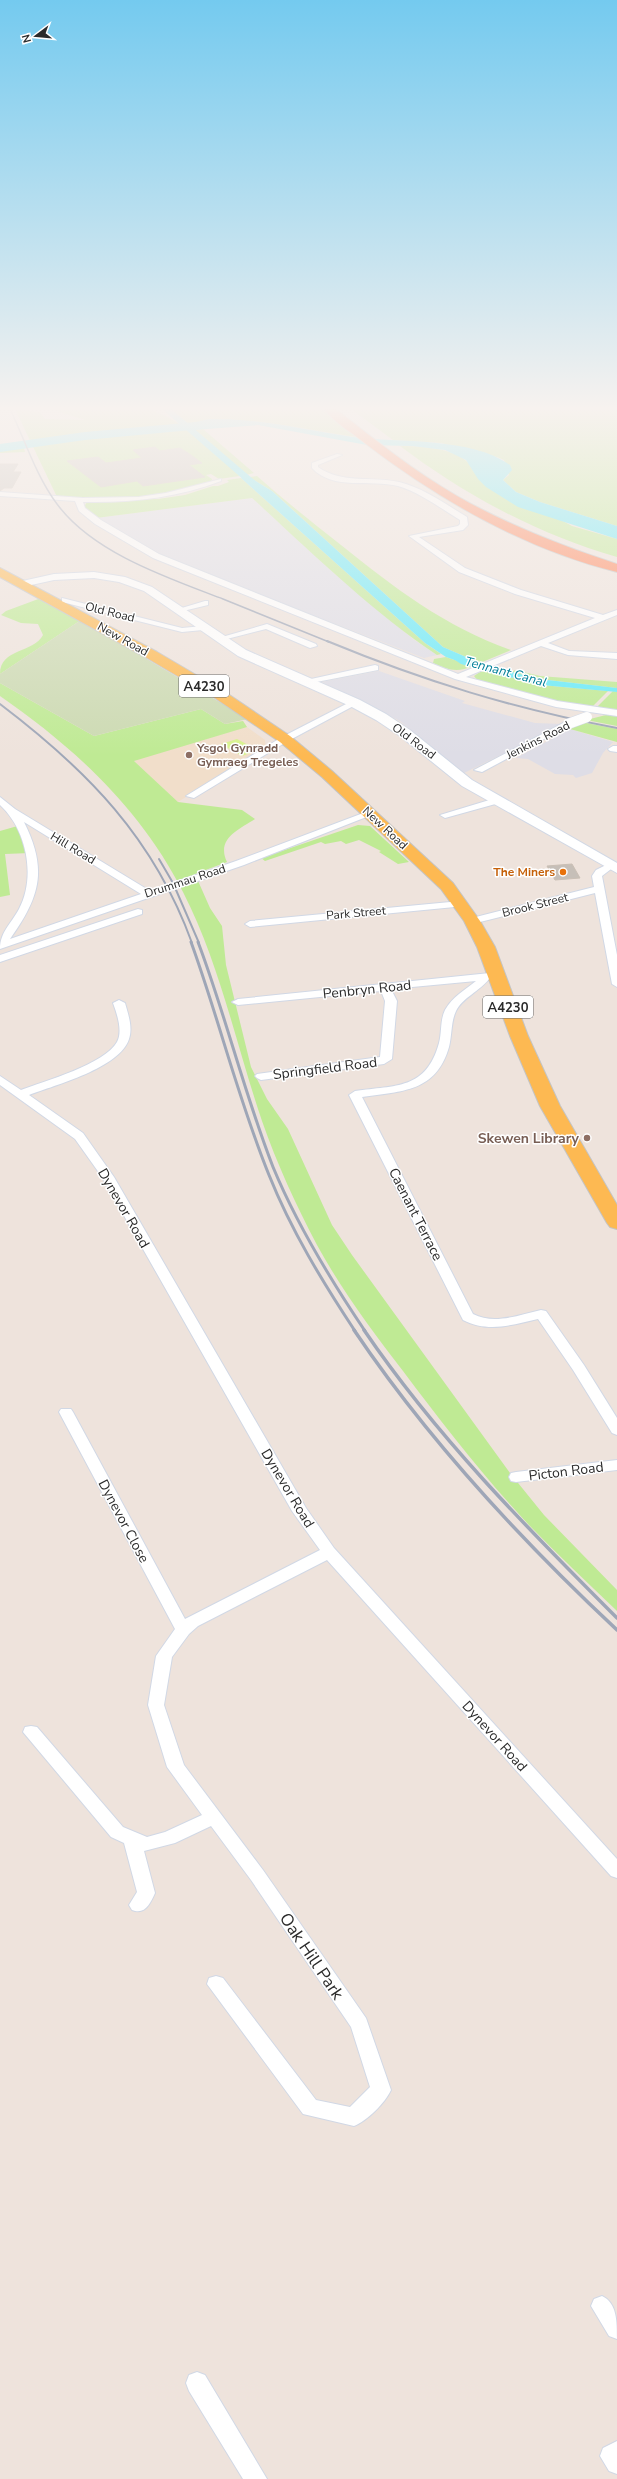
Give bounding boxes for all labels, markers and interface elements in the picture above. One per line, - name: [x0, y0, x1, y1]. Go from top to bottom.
- north arrow: [16, 16, 56, 56]
- text: N: [19, 33, 35, 45]
- street label: Old Road: [83, 598, 137, 626]
- street label: New Road: [95, 618, 151, 660]
- water label: Tennant Canal: [463, 652, 549, 692]
- road number: A4230: [179, 675, 229, 697]
- street label: Jenkins Road: [503, 717, 573, 763]
- street label: Old Road: [389, 719, 439, 763]
- place label: Ysgol Gynradd Gymraeg Tregeles: [196, 740, 299, 770]
- marker: Ysgol Gynradd Gymraeg Tregeles: [184, 750, 194, 760]
- street label: New Road: [359, 803, 411, 853]
- street label: Hill Road: [47, 828, 99, 868]
- street label: Drummau Road: [142, 860, 228, 902]
- place label: The Miners: [493, 864, 555, 880]
- marker: The Miners: [558, 867, 568, 877]
- street label: Brook Street: [500, 889, 570, 921]
- street label: Park Street: [326, 902, 387, 924]
- street label: Penbryn Road: [322, 975, 412, 1004]
- road number: A4230: [483, 996, 533, 1018]
- street label: Springfield Road: [272, 1053, 378, 1084]
- place label: Skewen Library: [478, 1129, 580, 1148]
- marker: Skewen Library: [582, 1133, 592, 1143]
- street label: Dynevor Road: [93, 1165, 154, 1252]
- street label: Caenant Terrace: [384, 1165, 447, 1264]
- street label: Dynevor Road: [257, 1445, 319, 1531]
- street label: Picton Road: [528, 1457, 605, 1486]
- street label: Dynevor Close: [94, 1476, 154, 1566]
- street label: Dynevor Road: [458, 1697, 531, 1776]
- street label: Oak Hill Park: [274, 1908, 349, 2005]

